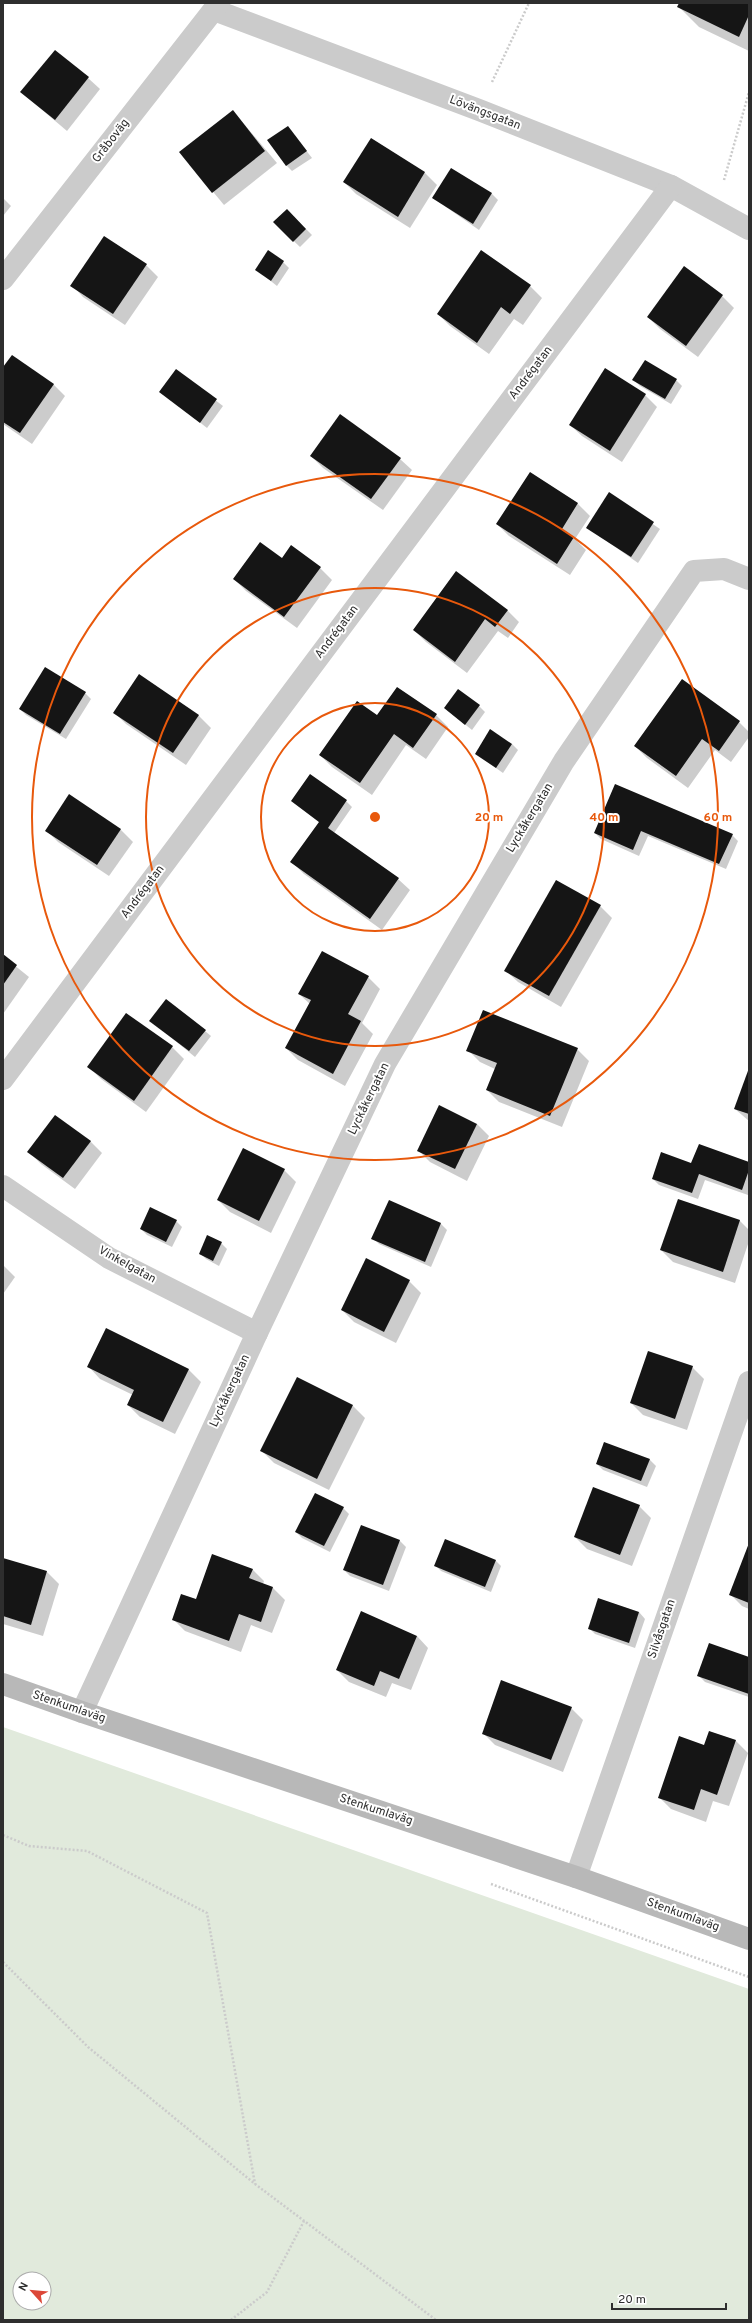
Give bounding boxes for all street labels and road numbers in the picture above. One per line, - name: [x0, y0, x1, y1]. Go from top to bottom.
- street label: Lövängsgatan: [447, 92, 523, 134]
- street label: Gråboväg: [89, 116, 133, 166]
- street label: Andrégatan: [506, 343, 556, 403]
- street label: Andrégatan: [312, 602, 362, 662]
- street label: Lyckåkergatan: [503, 780, 557, 856]
- street label: Andrégatan: [118, 862, 168, 922]
- street label: Lyckåkergatan: [345, 1060, 393, 1138]
- street label: Vinkelgatan: [95, 1243, 159, 1287]
- street label: Lyckåkergatan: [206, 1352, 254, 1430]
- street label: Silvåsgatan: [644, 1597, 680, 1661]
- street label: Stenkumlaväg: [30, 1687, 108, 1727]
- street label: Stenkumlaväg: [337, 1791, 415, 1829]
- street label: Stenkumlaväg: [644, 1894, 722, 1936]

